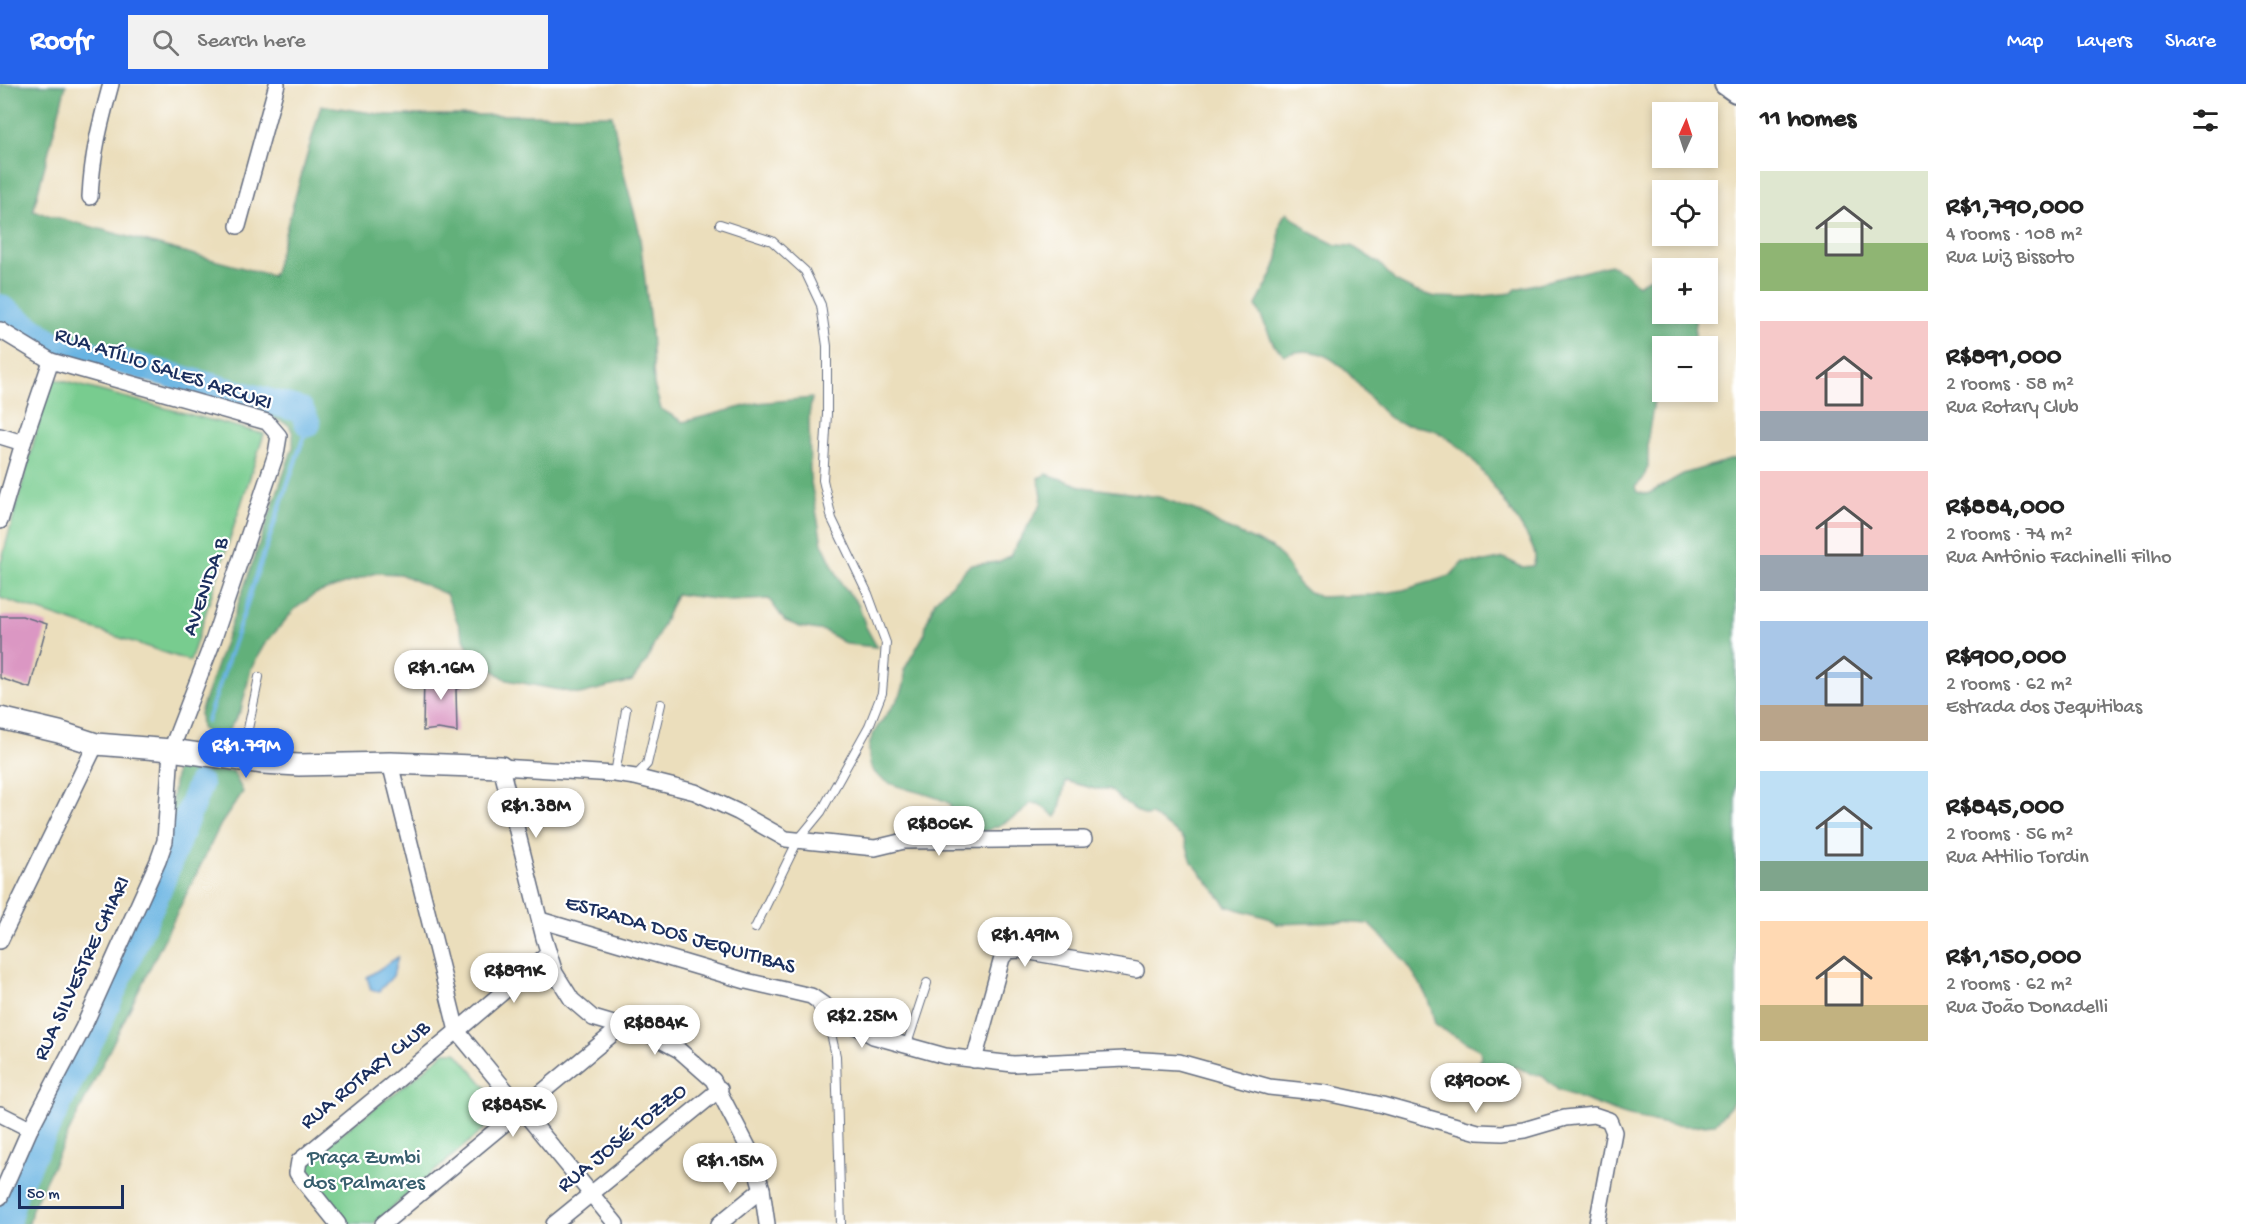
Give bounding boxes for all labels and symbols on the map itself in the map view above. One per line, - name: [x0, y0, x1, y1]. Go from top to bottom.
- north arrow: [1652, 102, 1718, 168]
- street label: RUA ATÍLIO SALES ARCURI: [51, 323, 275, 417]
- street label: AVENIDA B: [178, 534, 236, 640]
- pin: R$1.16M: [386, 650, 496, 701]
- pin: R$1.79M: [191, 728, 301, 779]
- pin: R$1.38M: [481, 788, 591, 839]
- pin: R$806K: [890, 806, 988, 857]
- street label: RUA SILVESTRE CHIARI: [29, 873, 137, 1065]
- street label: ESTRADA DOS JEQUITIBAS: [562, 891, 799, 982]
- pin: R$1.49M: [970, 917, 1080, 968]
- pin: R$891K: [465, 953, 563, 1004]
- pin: R$2.25M: [807, 998, 917, 1049]
- pin: R$884K: [606, 1005, 704, 1056]
- street label: RUA ROTARY CLUB: [296, 1015, 437, 1136]
- pin: R$900K: [1427, 1063, 1525, 1114]
- street label: RUA JOSÉ TOZZO: [553, 1079, 693, 1199]
- pin: R$845K: [464, 1087, 562, 1138]
- pin: R$1.15M: [675, 1143, 785, 1194]
- park label: Praça Zumbi dos Palmares: [303, 1146, 426, 1197]
- scale bar: [18, 1182, 124, 1210]

